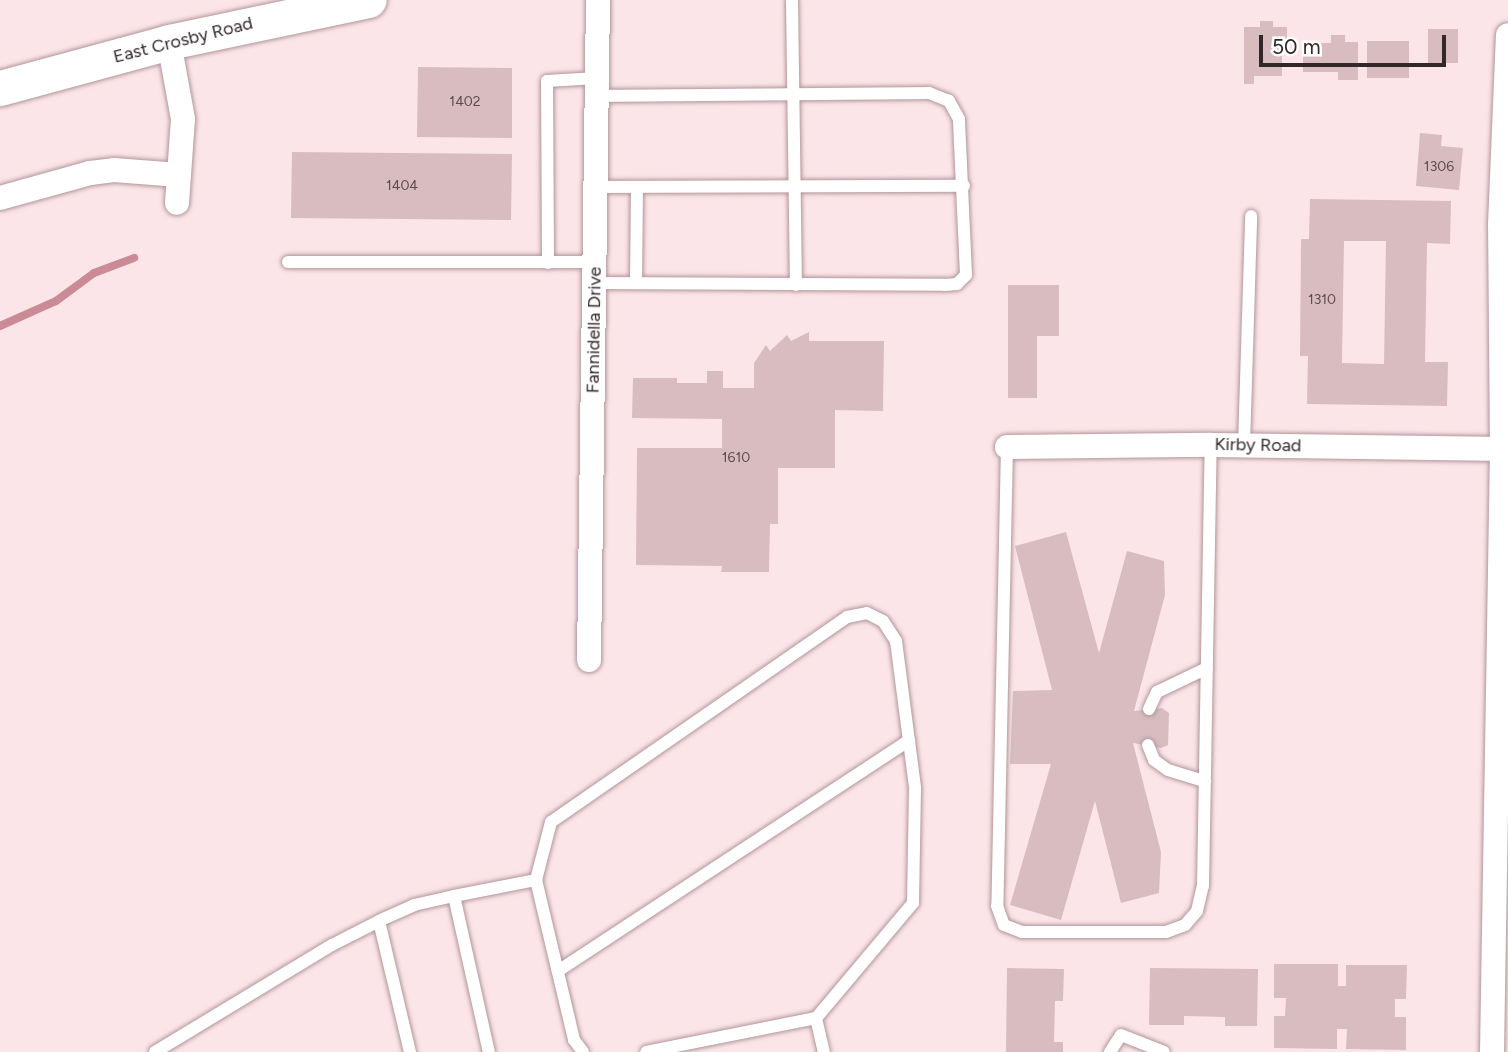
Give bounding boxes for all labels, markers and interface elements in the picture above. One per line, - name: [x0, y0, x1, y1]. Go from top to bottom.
- street label: East Crosby Road: [111, 12, 255, 68]
- scale bar: [1263, 21, 1450, 65]
- text: 50 m: [1272, 34, 1321, 59]
- house number: 1402: [449, 94, 481, 110]
- house number: 1306: [1424, 159, 1454, 175]
- house number: 1404: [386, 178, 418, 194]
- street label: Fannidella Drive: [582, 266, 606, 394]
- house number: 1310: [1308, 292, 1336, 308]
- street label: Kirby Road: [1214, 433, 1302, 457]
- house number: 1610: [722, 450, 750, 466]

